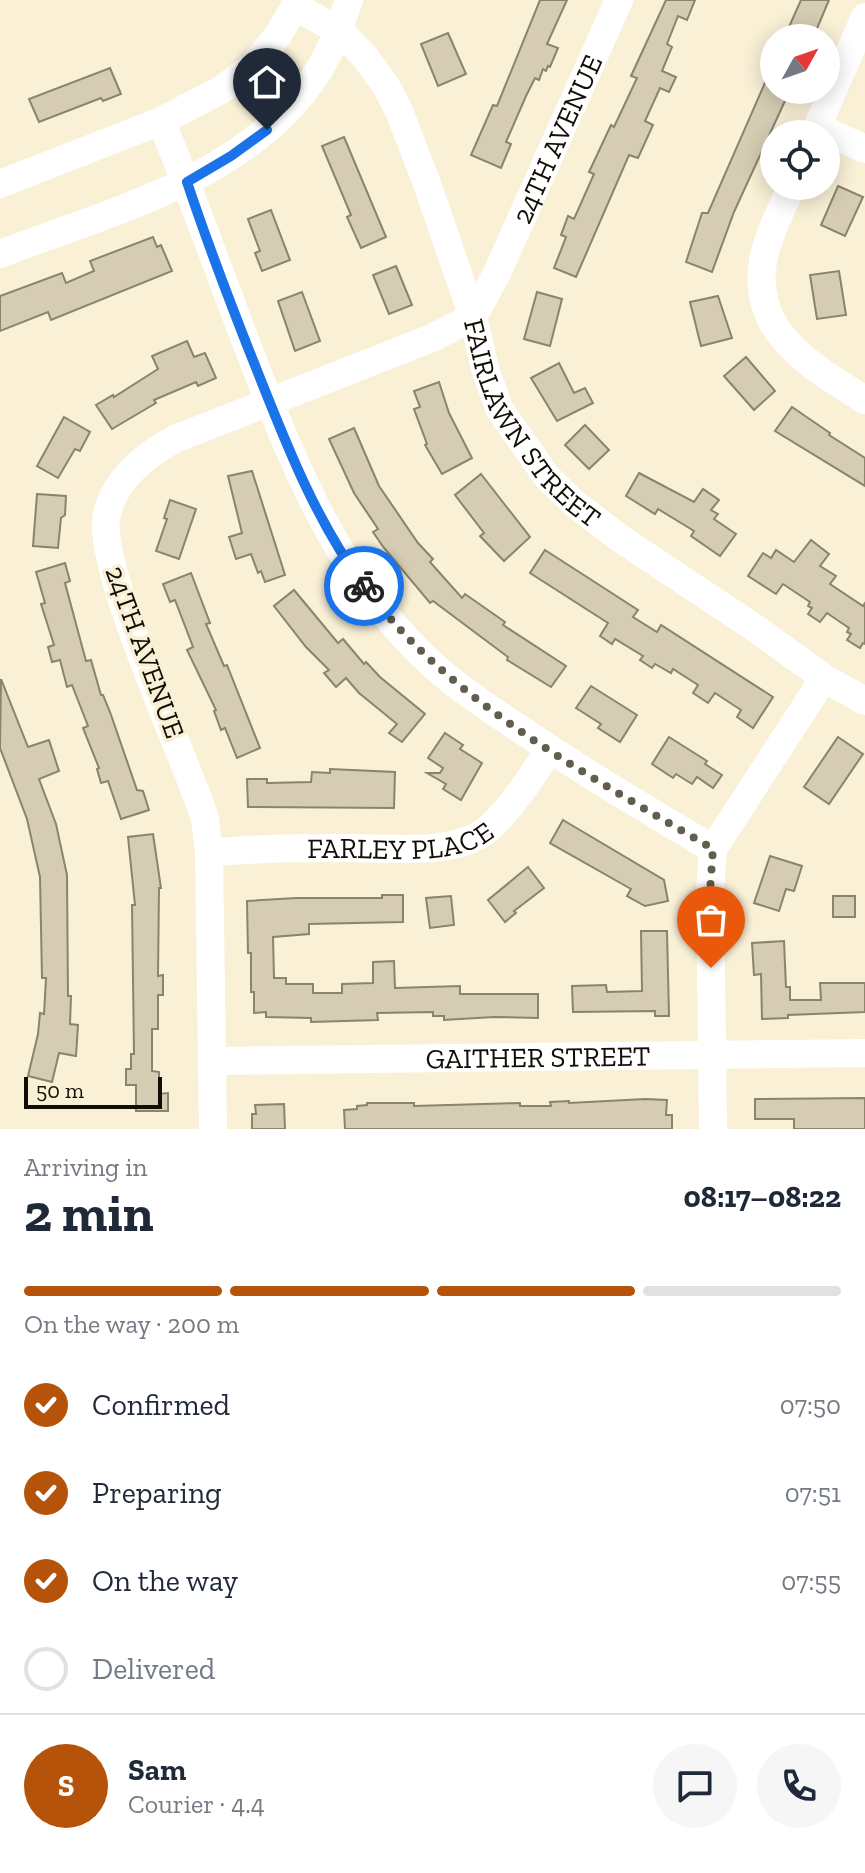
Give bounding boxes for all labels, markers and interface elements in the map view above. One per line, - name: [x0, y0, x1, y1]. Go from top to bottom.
- north arrow: [760, 24, 840, 104]
- map controls: [760, 24, 840, 200]
- pin: [233, 48, 301, 130]
- street label: 24TH AVENUE: [505, 50, 609, 228]
- icon: home: [245, 60, 289, 104]
- button: locate: [760, 120, 840, 200]
- street label: FAIRLAWN STREET: [457, 315, 607, 534]
- courier: [324, 546, 404, 626]
- street label: 24TH AVENUE: [99, 561, 191, 743]
- icon: bike: [342, 564, 386, 608]
- street label: FARLEY PLACE: [307, 814, 499, 866]
- pin: [677, 886, 745, 968]
- icon: bag: [689, 898, 733, 942]
- street label: GAITHER STREET: [425, 1039, 651, 1075]
- scale bar: [24, 1073, 162, 1109]
- text: 50 m: [36, 1077, 84, 1104]
- text: Arriving in: [24, 1151, 147, 1183]
- text: 08:17–08:22: [683, 1179, 841, 1215]
- text: 2 min: [24, 1182, 154, 1244]
- text: On the way · 200 m: [24, 1308, 239, 1340]
- icon: check: [24, 1383, 68, 1427]
- text: Confirmed: [92, 1387, 230, 1423]
- text: 07:50: [780, 1389, 841, 1421]
- icon: check: [24, 1471, 68, 1515]
- text: Preparing: [92, 1475, 222, 1511]
- text: 07:51: [785, 1477, 841, 1509]
- icon: check: [24, 1559, 68, 1603]
- text: On the way: [92, 1563, 238, 1599]
- text: 07:55: [781, 1565, 841, 1597]
- text: Delivered: [92, 1651, 215, 1687]
- button: chat: [653, 1744, 737, 1828]
- button: phone: [757, 1744, 841, 1828]
- text: Sam: [128, 1752, 186, 1788]
- text: S: [58, 1768, 74, 1804]
- text: Courier · 4.4: [128, 1788, 265, 1820]

